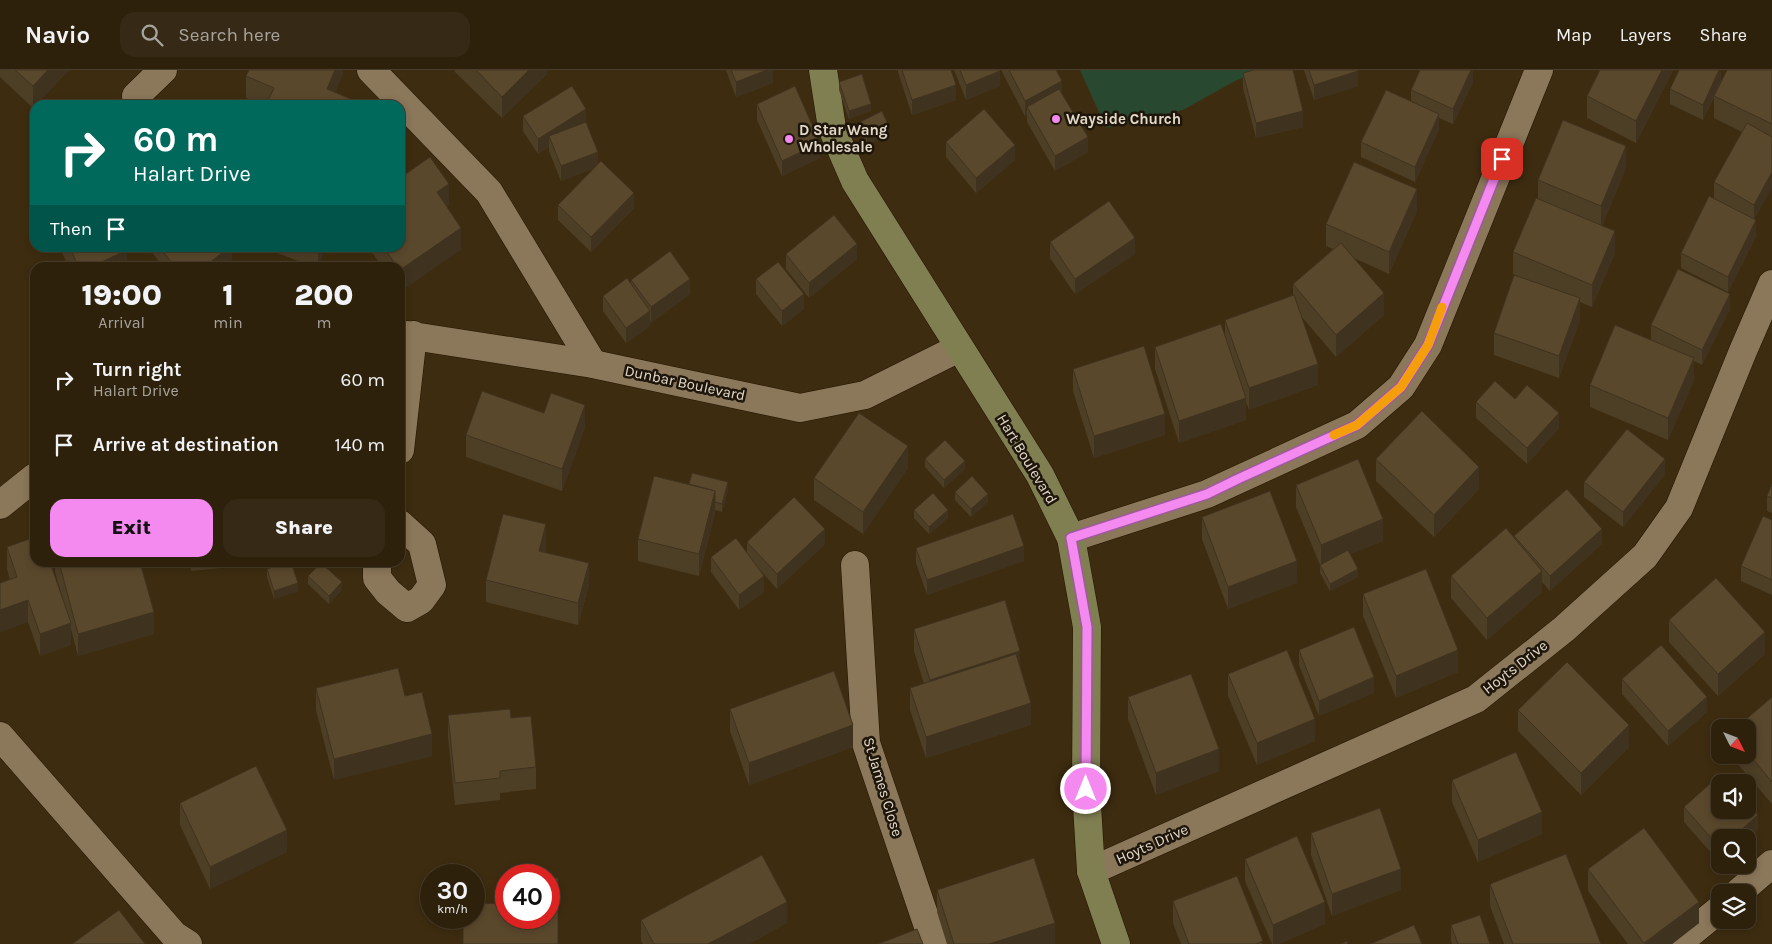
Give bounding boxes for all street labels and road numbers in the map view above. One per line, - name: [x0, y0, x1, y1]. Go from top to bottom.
- street label: Dunbar Boulevard: [623, 361, 747, 405]
- street label: Hart Boulevard: [993, 411, 1061, 507]
- street label: Hoyts Drive: [1479, 636, 1551, 698]
- street label: St James Close: [859, 735, 907, 839]
- street label: Hoyts Drive: [1113, 820, 1191, 868]

